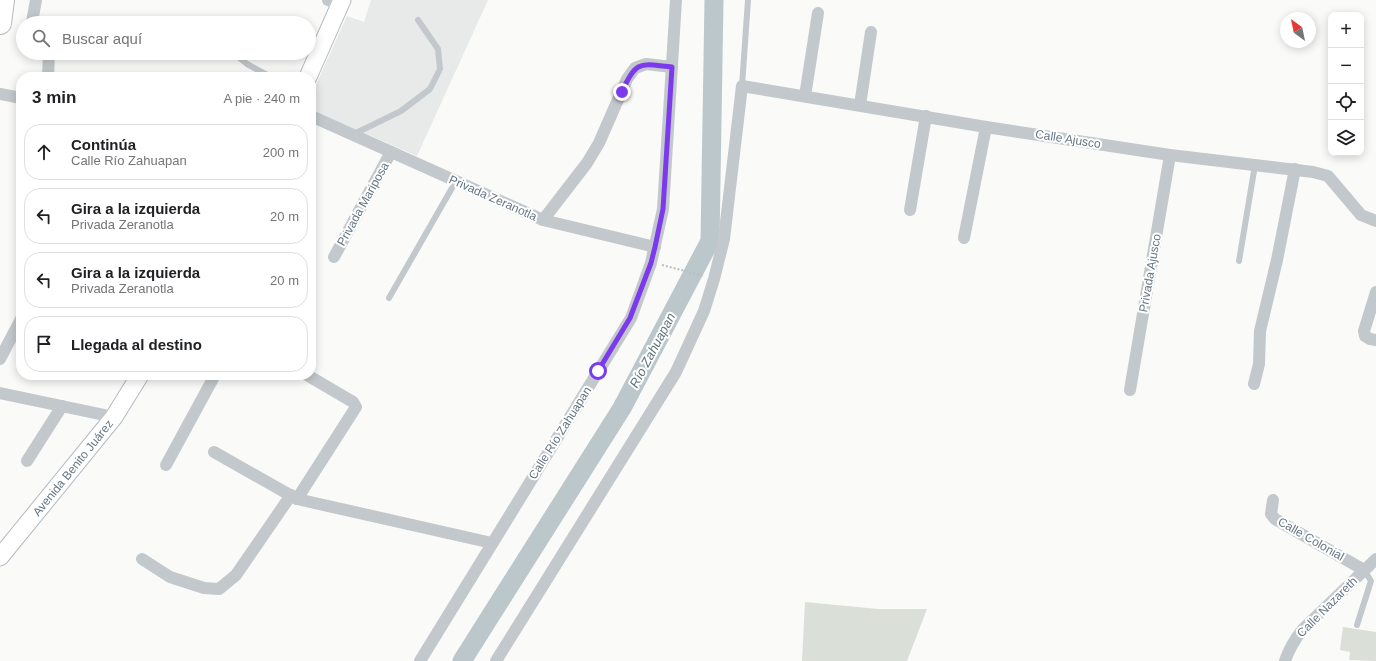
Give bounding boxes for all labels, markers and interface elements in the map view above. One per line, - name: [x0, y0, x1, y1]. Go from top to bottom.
- north arrow: [1280, 12, 1316, 48]
- map controls: [1328, 12, 1364, 156]
- button: +: [1328, 12, 1364, 48]
- search box: [16, 16, 316, 60]
- icon: search: [30, 27, 52, 49]
- text: Buscar aquí: [62, 30, 142, 47]
- button: −: [1328, 48, 1364, 84]
- route end: [613, 83, 631, 101]
- button: locate: [1328, 84, 1364, 120]
- text: 3 min: [32, 88, 76, 107]
- text: A pie · 240 m: [223, 91, 300, 106]
- button: layers: [1328, 120, 1364, 156]
- street label: Calle Ajusco: [1034, 127, 1102, 151]
- text: Continúa: [71, 136, 136, 153]
- icon: ahead: [33, 141, 55, 163]
- text: 200 m: [263, 145, 299, 160]
- text: Calle Río Zahuapan: [71, 153, 187, 168]
- street label: Privada Mariposa: [334, 159, 392, 248]
- street label: Privada Zeranotla: [447, 172, 539, 224]
- text: Gira a la izquierda: [71, 200, 200, 217]
- icon: left: [33, 205, 55, 227]
- text: 20 m: [270, 209, 299, 224]
- text: Privada Zeranotla: [71, 217, 174, 232]
- street label: Privada Ajusco: [1136, 232, 1164, 313]
- text: Gira a la izquierda: [71, 264, 200, 281]
- icon: left: [33, 269, 55, 291]
- text: 20 m: [270, 273, 299, 288]
- text: Privada Zeranotla: [71, 281, 174, 296]
- water label: Río Zahuapan: [626, 310, 678, 390]
- icon: arrive: [33, 333, 55, 355]
- text: Llegada al destino: [71, 336, 202, 353]
- route start: [589, 362, 607, 380]
- street label: Calle Río Zahuapan: [526, 384, 594, 482]
- street label: Avenida Benito Juárez: [30, 417, 116, 519]
- street label: Calle Colonial: [1275, 514, 1347, 564]
- street label: Calle Nazareth: [1294, 574, 1360, 640]

